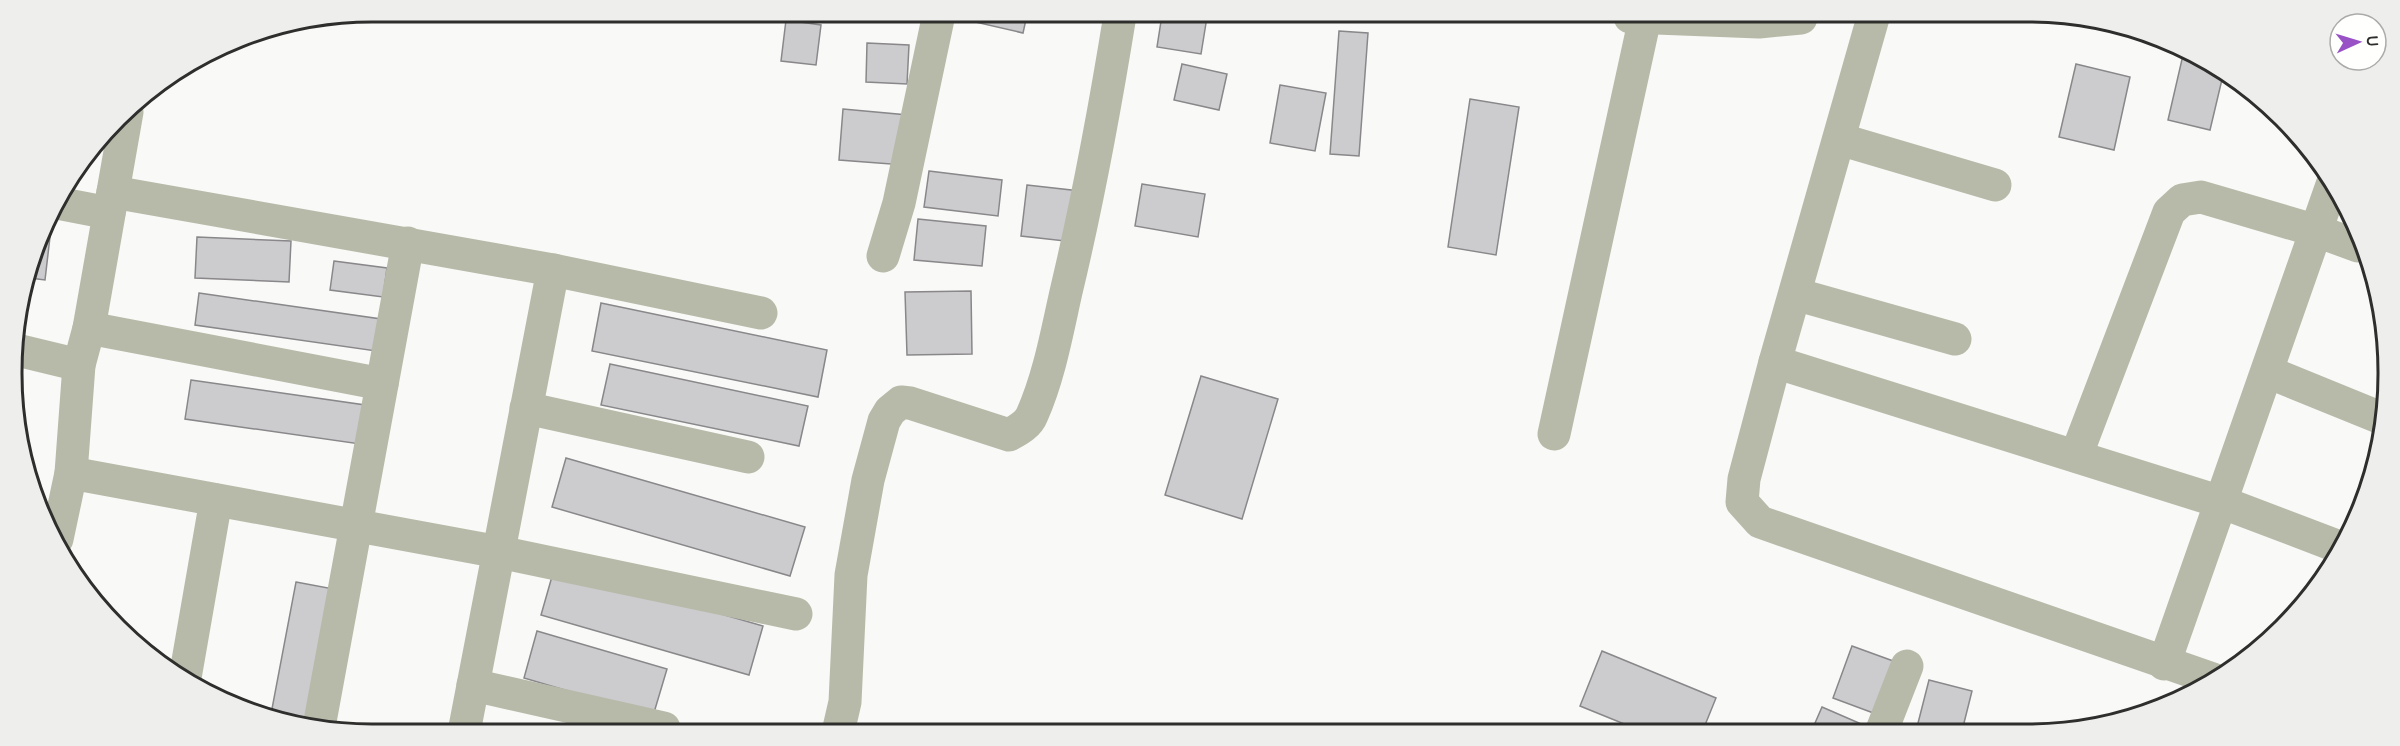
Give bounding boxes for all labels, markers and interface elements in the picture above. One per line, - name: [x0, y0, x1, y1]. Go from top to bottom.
- north arrow: [2328, 12, 2388, 72]
- text: U: [2363, 35, 2383, 47]

